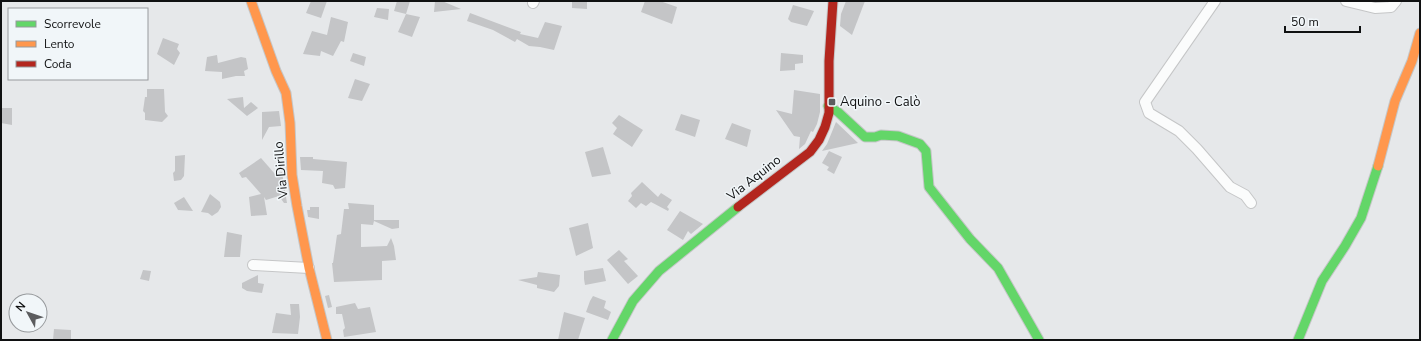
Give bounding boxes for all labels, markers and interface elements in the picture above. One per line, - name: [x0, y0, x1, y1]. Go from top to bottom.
- legend: [8, 8, 148, 80]
- scale bar: [1285, 8, 1360, 34]
- text: 50 m: [1291, 14, 1319, 30]
- text: Scorrevole: [44, 16, 101, 32]
- text: Lento: [44, 36, 75, 52]
- text: Coda: [44, 56, 72, 72]
- place label: Aquino - Calò: [840, 93, 921, 111]
- marker: Aquino - Calò: [827, 97, 837, 107]
- street label: Via Dirillo: [270, 141, 293, 200]
- street label: Via Aquino: [722, 151, 785, 205]
- north arrow: [8, 293, 48, 333]
- text: N: [12, 299, 29, 315]

